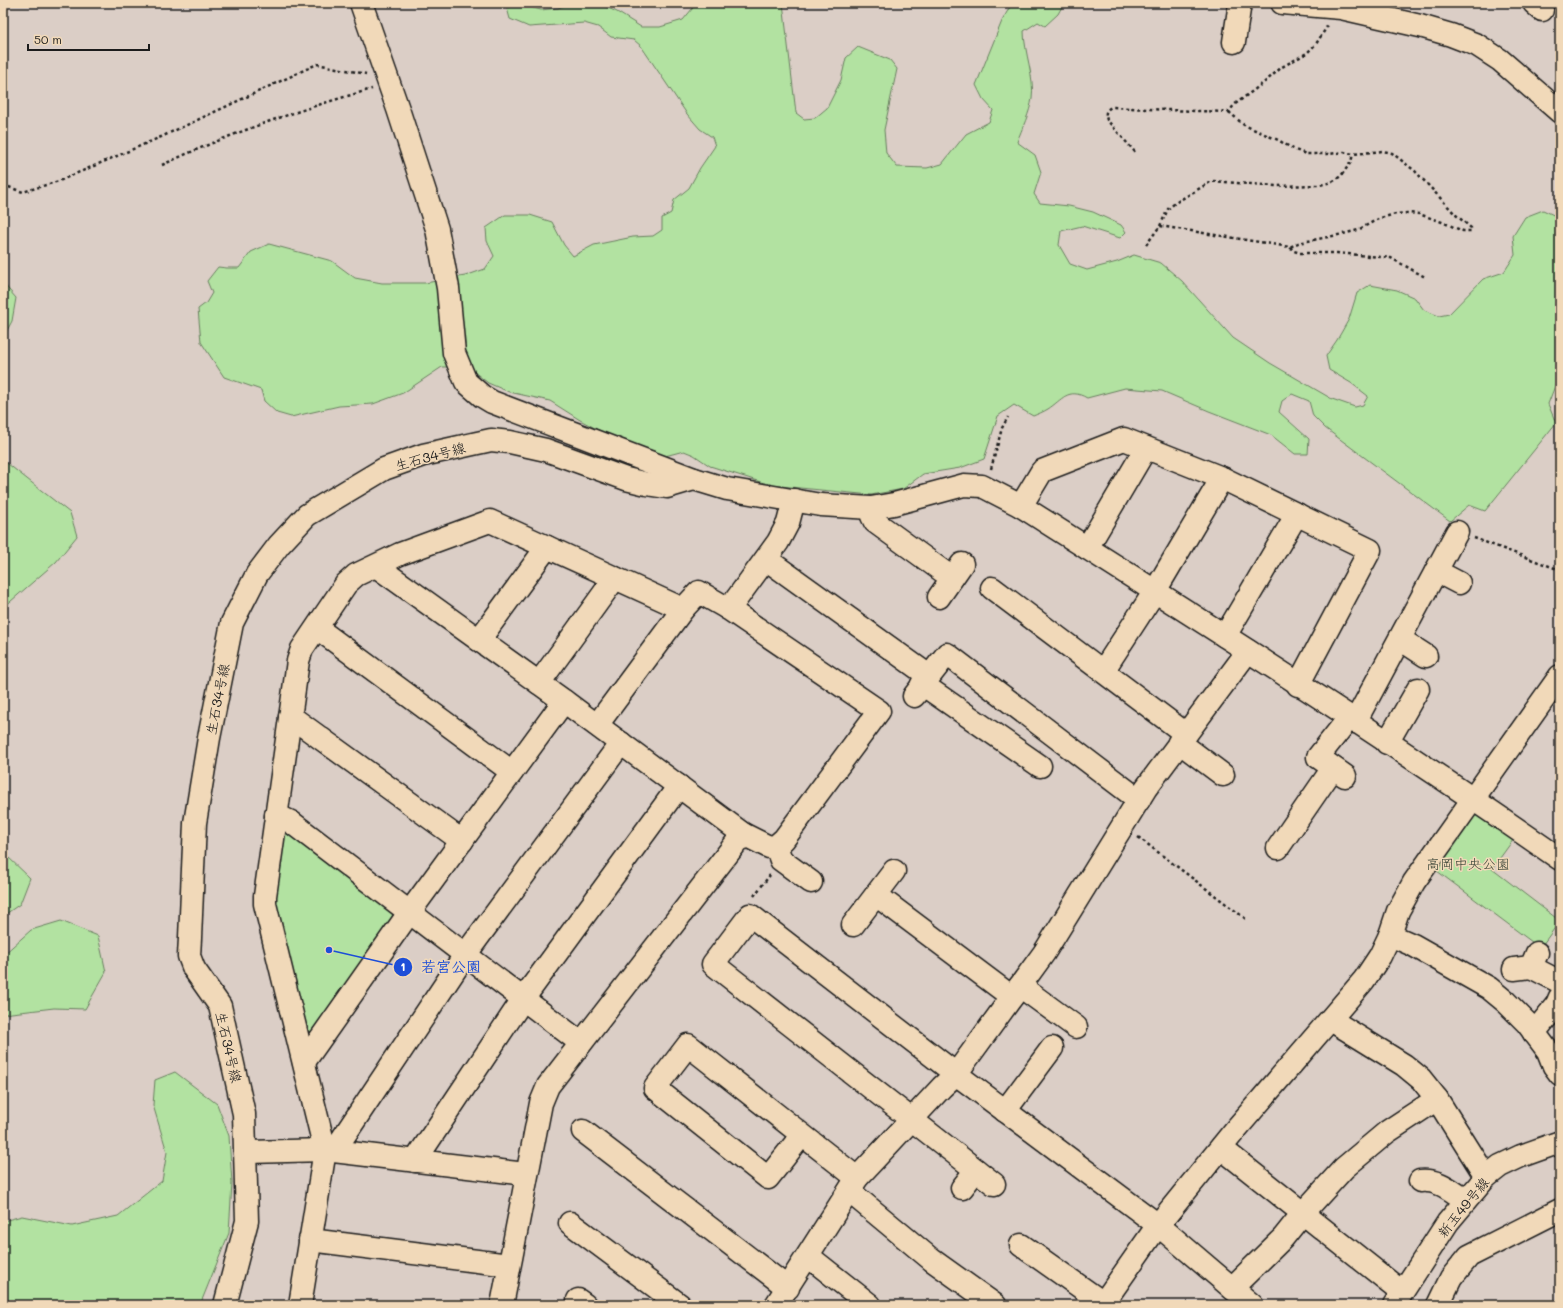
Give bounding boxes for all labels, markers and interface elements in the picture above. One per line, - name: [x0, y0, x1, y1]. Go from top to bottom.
- scale bar: [28, 26, 149, 52]
- text: 50 m: [34, 31, 62, 47]
- street label: 生石34号線: [393, 437, 467, 475]
- street label: 生石34号線: [201, 662, 233, 736]
- park label: 高岡中央公園: [1426, 854, 1510, 873]
- callout: 若宮公園: [393, 954, 489, 981]
- text: 若宮公園: [421, 956, 481, 976]
- text: 1: [400, 958, 406, 974]
- street label: 生石34号線: [212, 1010, 246, 1084]
- street label: 新玉49号線: [1433, 1173, 1493, 1241]

